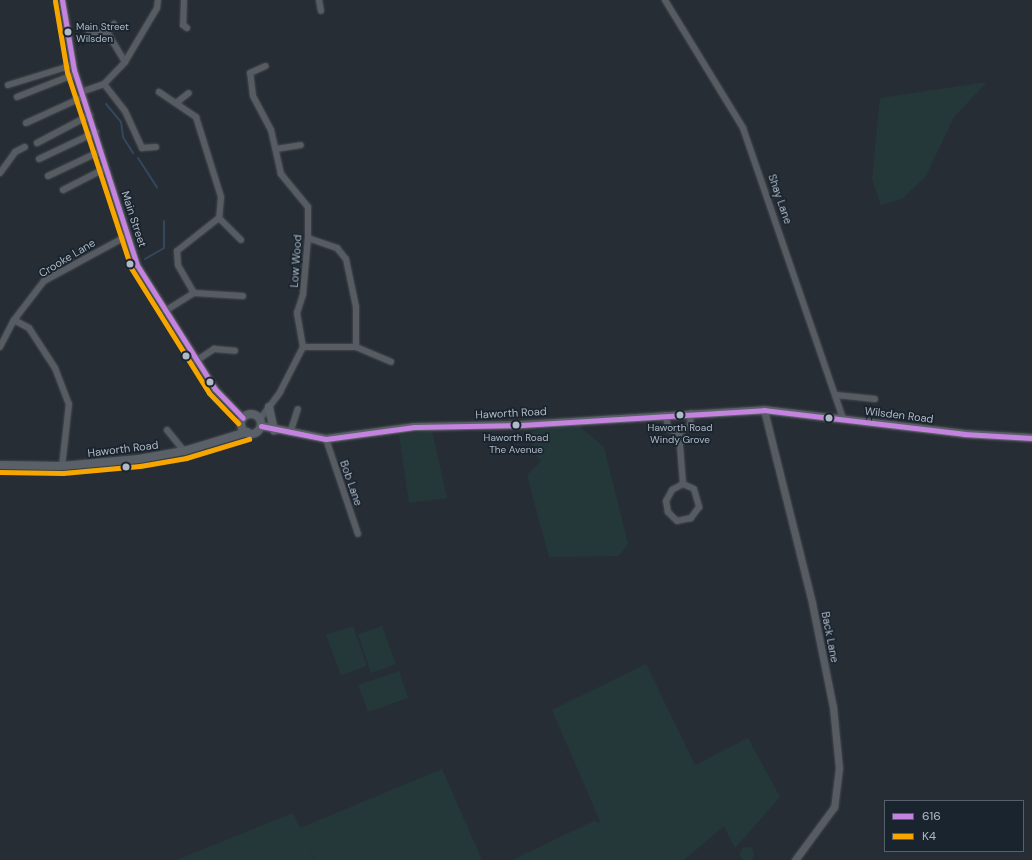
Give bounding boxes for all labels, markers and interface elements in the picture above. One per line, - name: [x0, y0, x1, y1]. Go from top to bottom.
- place label: Main Street Wilsden: [76, 20, 129, 44]
- marker: Main Street Wilsden: [63, 27, 73, 37]
- street label: Shay Lane: [765, 172, 795, 226]
- street label: Main Street: [119, 189, 149, 249]
- street label: Low Wood: [288, 234, 304, 288]
- street label: Crooke Lane: [36, 236, 98, 280]
- unlabelled marker: [125, 259, 135, 269]
- unlabelled marker: [181, 351, 191, 361]
- unlabelled marker: [205, 377, 215, 387]
- street label: Wilsden Road: [864, 404, 934, 426]
- street label: Haworth Road: [475, 405, 547, 421]
- marker: Haworth Road Windy Grove: [675, 410, 685, 420]
- unlabelled marker: [824, 413, 834, 423]
- marker: Haworth Road The Avenue: [511, 420, 521, 430]
- place label: Haworth Road Windy Grove: [648, 421, 712, 444]
- place label: Haworth Road The Avenue: [484, 431, 548, 454]
- street label: Haworth Road: [87, 438, 159, 460]
- street label: Bob Lane: [337, 458, 365, 508]
- unlabelled marker: [121, 462, 131, 472]
- street label: Back Lane: [819, 610, 841, 664]
- legend: [884, 800, 1024, 852]
- text: 616: [922, 808, 941, 824]
- text: K4: [922, 828, 936, 844]

